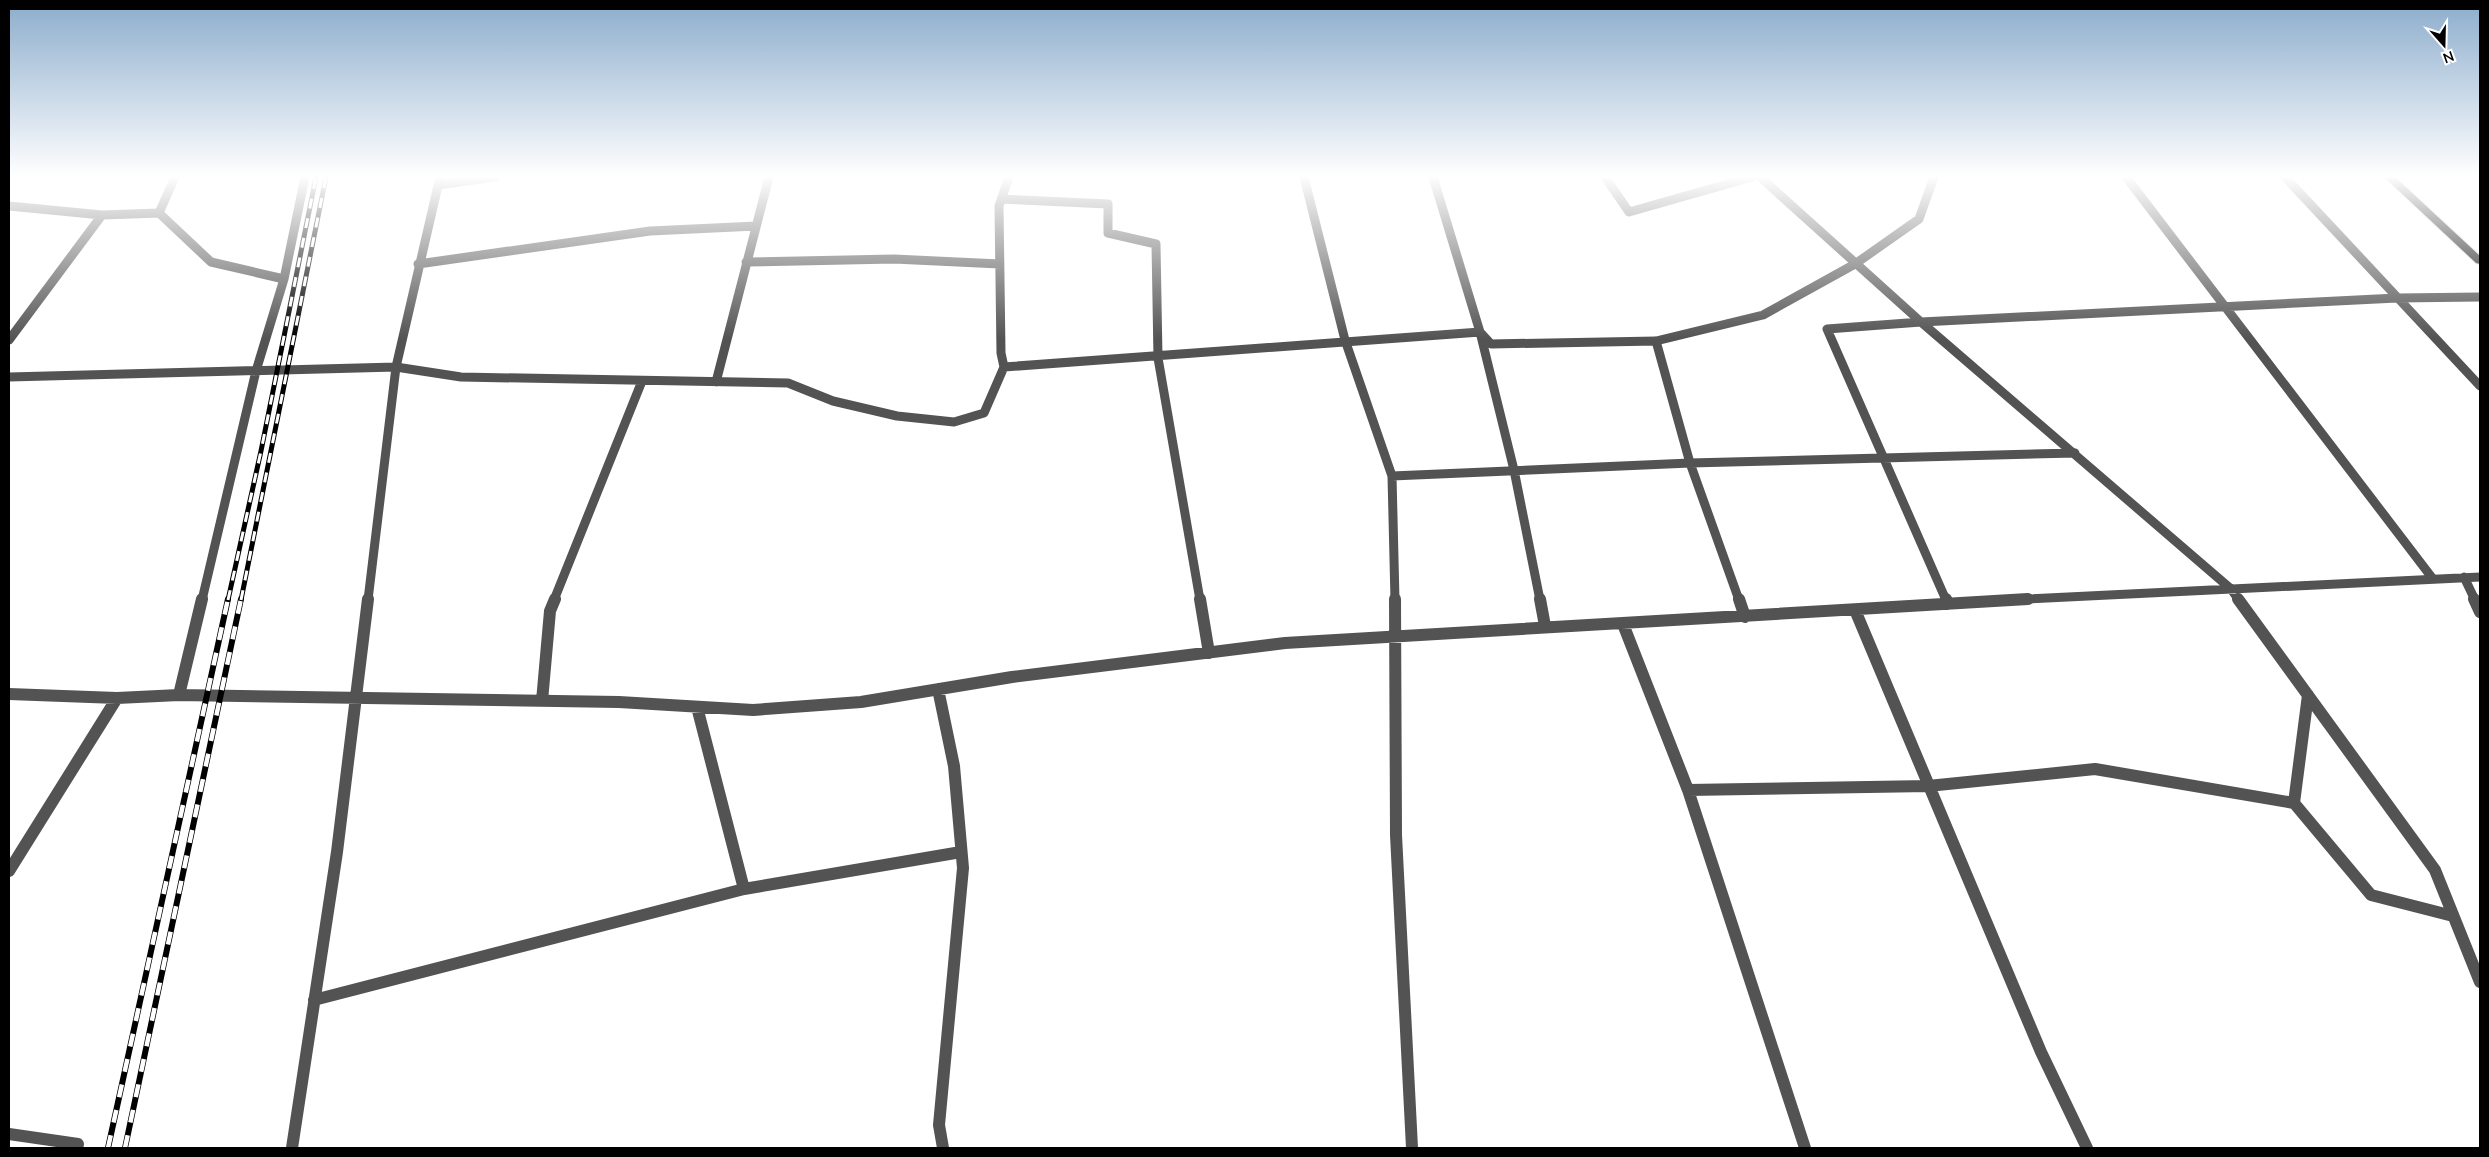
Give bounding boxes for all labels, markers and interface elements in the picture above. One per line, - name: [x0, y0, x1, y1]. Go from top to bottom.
- north arrow: [2419, 20, 2469, 70]
- text: N: [2440, 46, 2456, 67]

